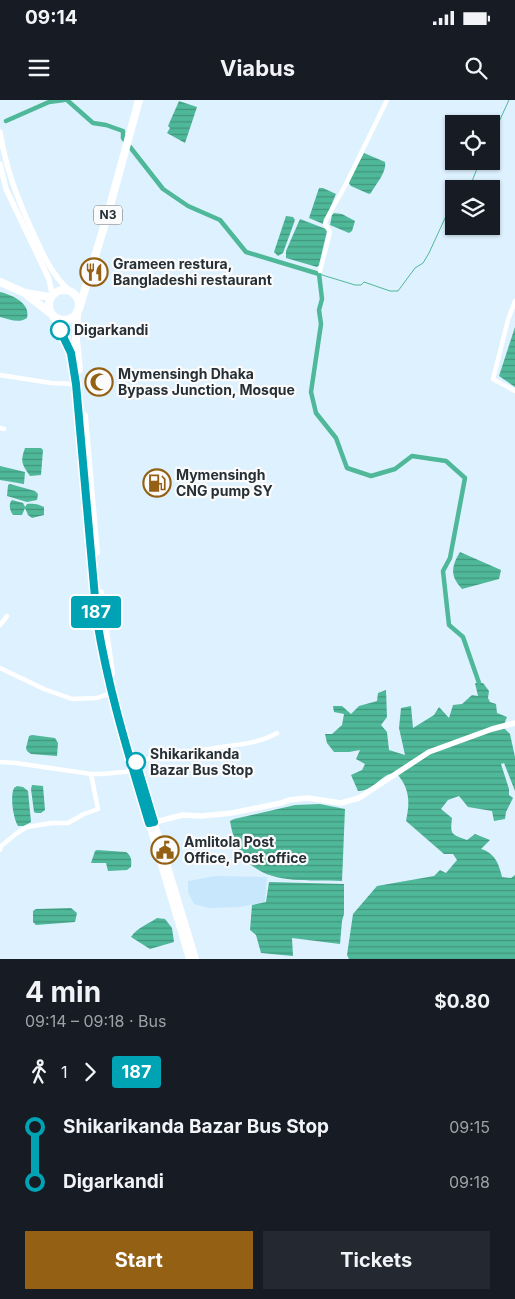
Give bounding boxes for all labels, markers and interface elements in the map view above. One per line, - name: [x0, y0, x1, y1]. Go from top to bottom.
- text: 09:14: [25, 6, 78, 29]
- icon: menu: [25, 54, 53, 82]
- icon: search: [462, 54, 490, 82]
- text: Viabus: [220, 55, 295, 81]
- map controls: [445, 115, 500, 235]
- button: locate: [445, 115, 500, 170]
- button: layers: [445, 180, 500, 235]
- road number: N3: [94, 206, 122, 224]
- place label: Grameen restura, Bangladeshi restaurant: [113, 255, 272, 288]
- restaurant icon: Grameen restura, Bangladeshi restaurant: [79, 257, 109, 287]
- marker: Digarkandi: [50, 320, 70, 340]
- place label: Digarkandi: [74, 321, 149, 338]
- place label: Mymensingh Dhaka Bypass Junction, Mosque: [118, 365, 295, 398]
- mosque icon: Mymensingh Dhaka Bypass Junction, Mosque: [84, 367, 114, 397]
- place label: Mymensingh CNG pump SY: [176, 466, 273, 499]
- fuel station icon: Mymensingh CNG pump SY: [142, 468, 172, 498]
- line badge: 187: [67, 596, 125, 628]
- text: 187: [81, 601, 111, 622]
- place label: Shikarikanda Bazar Bus Stop: [150, 745, 253, 778]
- marker: Shikarikanda Bazar Bus Stop: [126, 752, 146, 772]
- place label: Amlitola Post Office, Post office: [184, 833, 307, 866]
- public building icon: Amlitola Post Office, Post office: [150, 835, 180, 865]
- text: 4 min: [25, 975, 101, 1009]
- text: $0.80: [434, 990, 490, 1013]
- text: 09:14 – 09:18 · Bus: [25, 1011, 166, 1031]
- icon: walk: [25, 1058, 53, 1086]
- icon: forward: [76, 1058, 104, 1086]
- text: 187: [122, 1061, 151, 1082]
- text: 1: [61, 1062, 68, 1082]
- text: Shikarikanda Bazar Bus Stop: [63, 1115, 329, 1138]
- text: 09:15: [449, 1117, 490, 1137]
- text: Digarkandi: [63, 1170, 164, 1193]
- text: 09:18: [449, 1172, 490, 1192]
- button: Start: [25, 1231, 253, 1289]
- button: Tickets: [263, 1231, 490, 1289]

